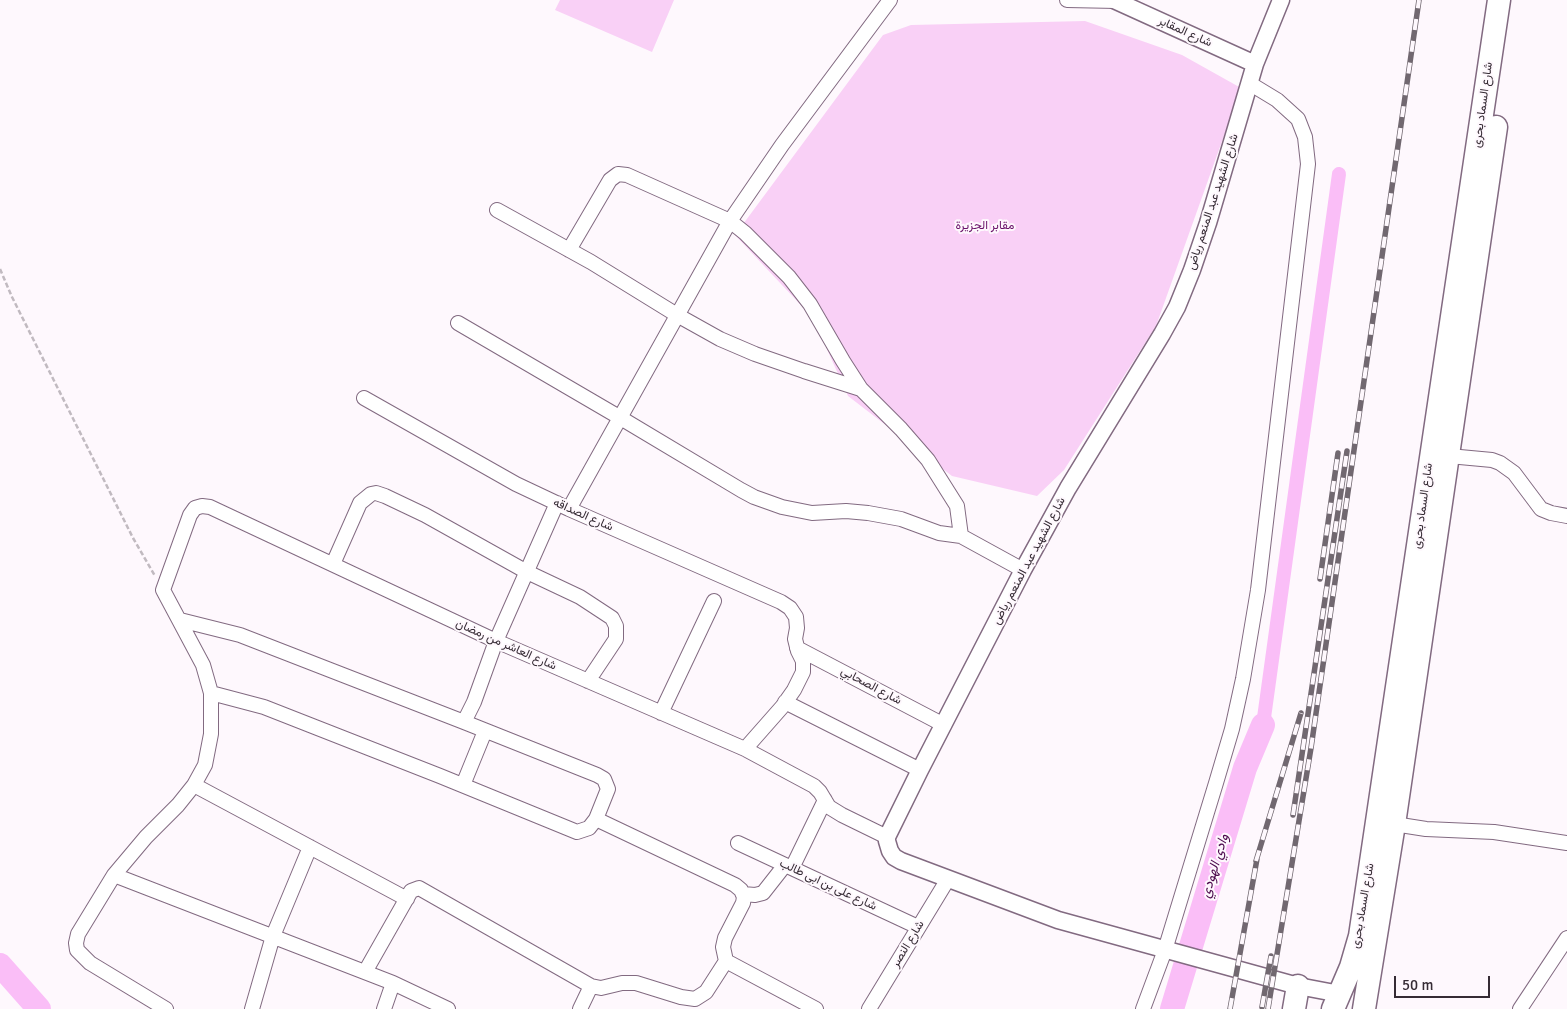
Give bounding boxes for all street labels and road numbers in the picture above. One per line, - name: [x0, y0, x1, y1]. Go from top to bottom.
- street label: شارع المقابر: [1156, 14, 1214, 50]
- street label: شارع السماد بحرى: [1470, 61, 1496, 149]
- street label: شارع الشهيد عبد المنعم رياض: [1184, 132, 1242, 272]
- street label: شارع السماد بحرى: [1410, 462, 1436, 550]
- street label: شارع الصداقه: [551, 495, 615, 535]
- street label: شارع الشهيد عبد المنعم رياض: [989, 495, 1069, 627]
- street label: شارع العاشر من رمضان: [453, 616, 559, 674]
- street label: شارع الصحابي: [838, 664, 904, 708]
- street label: شارع على بن ابى طالب: [777, 856, 879, 914]
- street label: شارع السماد بحرى: [1348, 862, 1378, 950]
- street label: شارع النصر: [888, 918, 928, 970]

